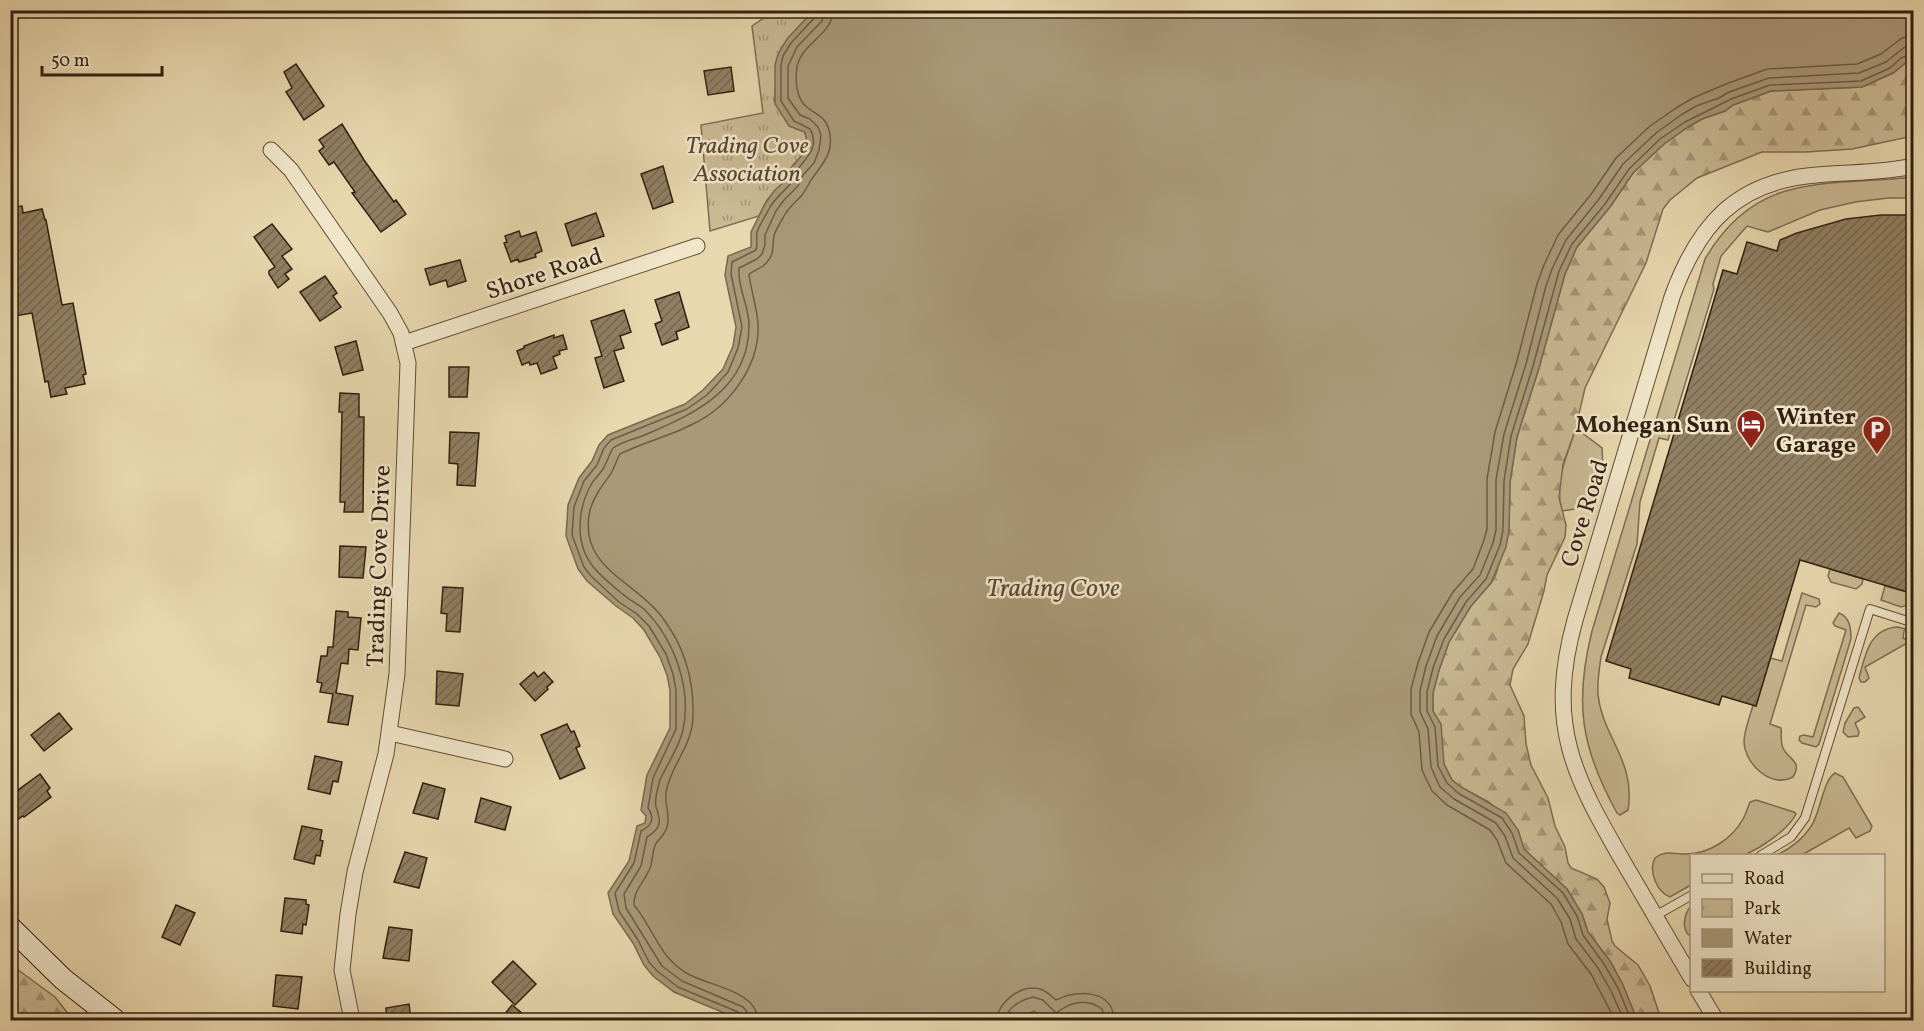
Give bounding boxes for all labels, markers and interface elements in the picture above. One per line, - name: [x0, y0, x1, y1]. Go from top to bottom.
- scale bar: [42, 39, 162, 77]
- text: 50 m: [51, 49, 90, 74]
- park label: Trading Cove Association: [685, 130, 809, 192]
- street label: Shore Road: [482, 240, 607, 310]
- place label: Winter Garage: [1776, 401, 1856, 463]
- hotel icon: Mohegan Sun: [1735, 408, 1767, 450]
- place label: Mohegan Sun: [1575, 409, 1730, 443]
- parking icon: Winter Garage: [1861, 414, 1893, 456]
- street label: Cove Road: [1553, 456, 1618, 572]
- street label: Trading Cove Drive: [359, 464, 401, 668]
- water label: Trading Cove: [986, 571, 1120, 607]
- legend: [1690, 854, 1885, 992]
- text: Road: [1744, 867, 1785, 892]
- text: Park: [1744, 897, 1781, 922]
- text: Water: [1744, 927, 1792, 952]
- text: Building: [1744, 957, 1812, 982]

